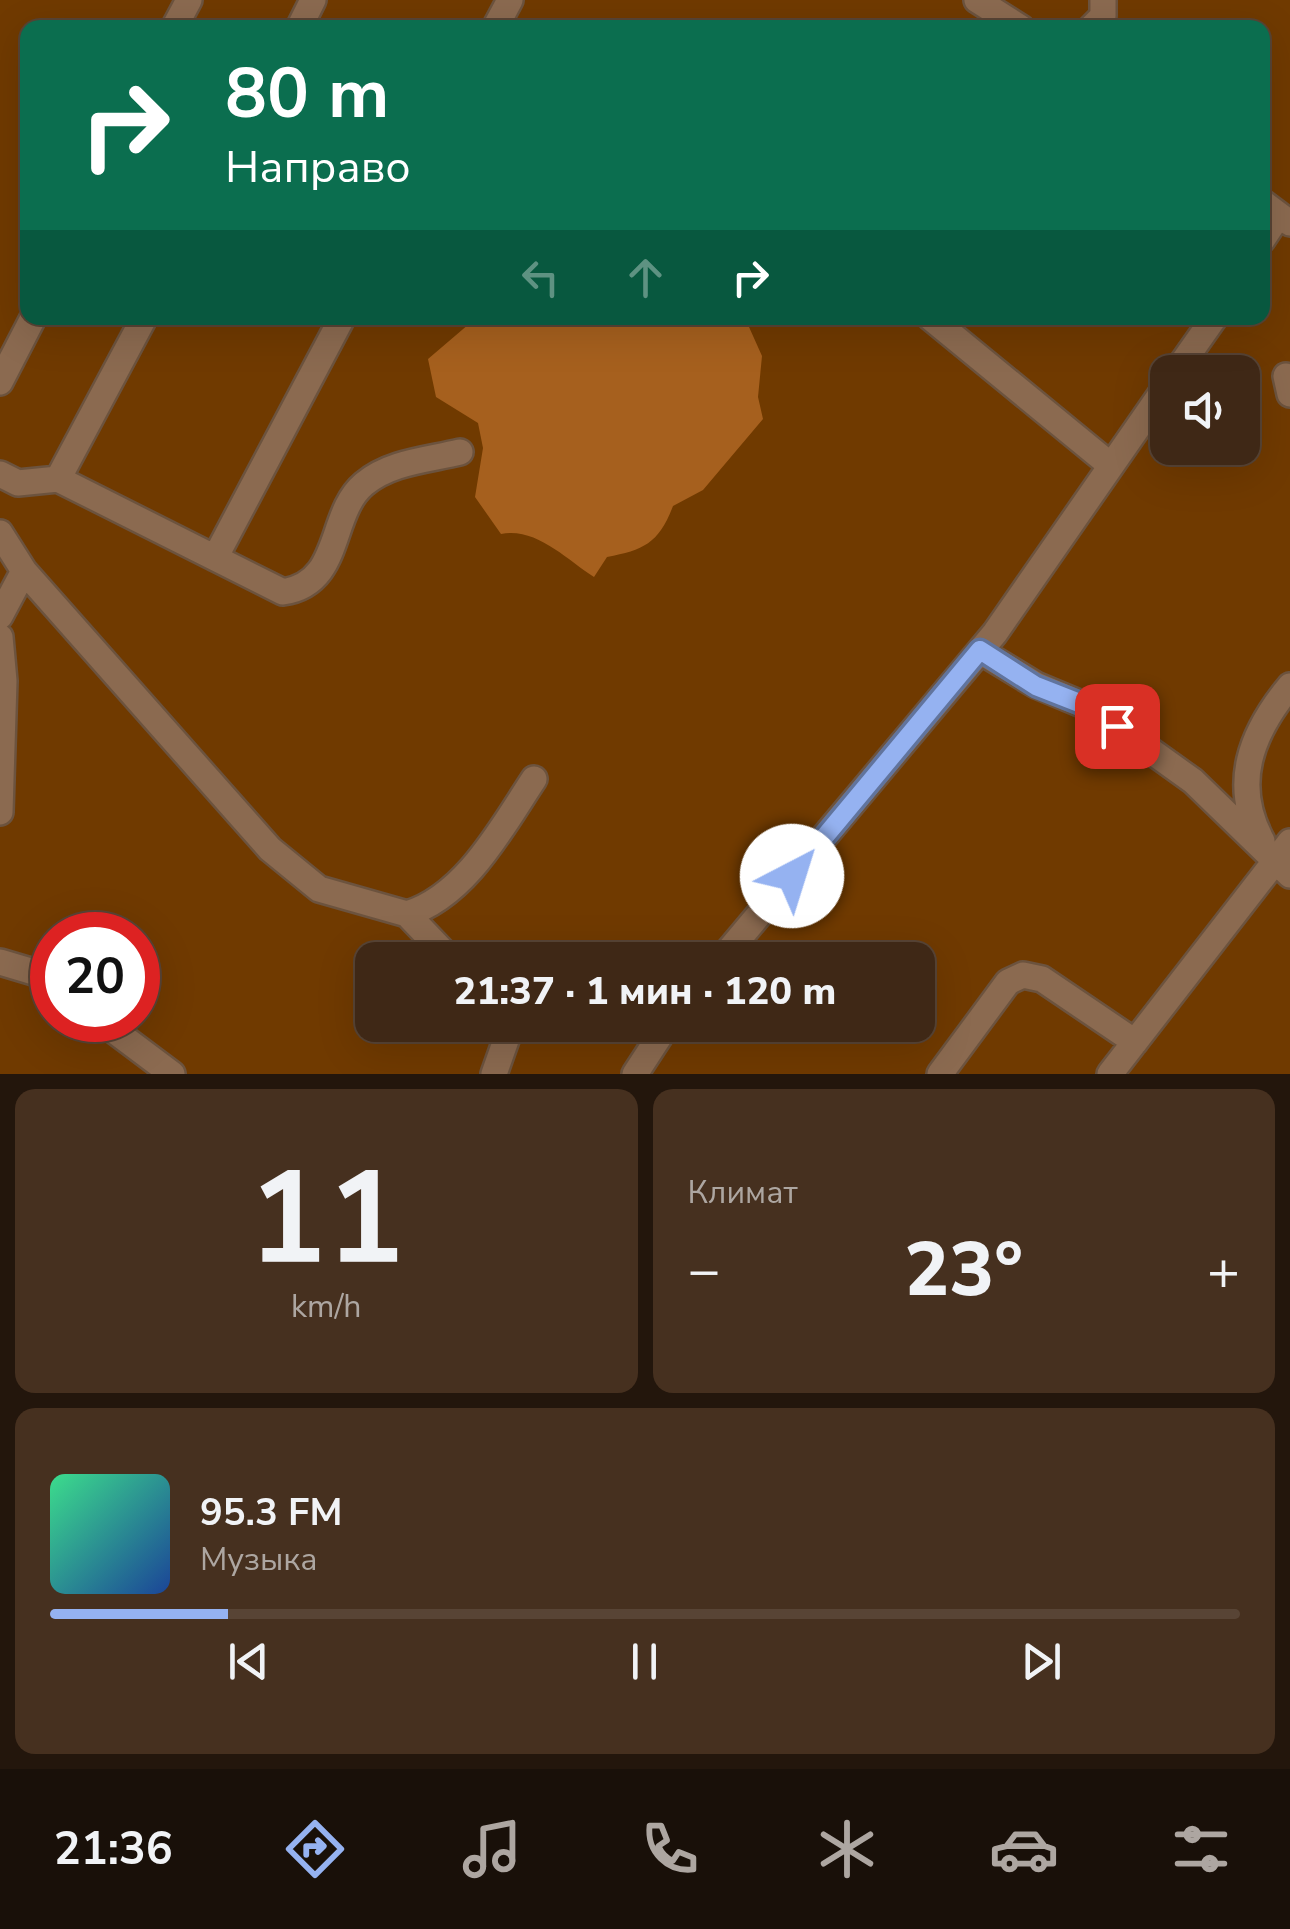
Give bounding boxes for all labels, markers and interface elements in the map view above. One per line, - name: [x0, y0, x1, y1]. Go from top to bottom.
- text: 80 m: [225, 46, 389, 142]
- icon: right: [60, 60, 190, 190]
- text: Направо: [225, 137, 411, 198]
- icon: left: [513, 250, 568, 305]
- icon: ahead: [618, 250, 673, 305]
- icon: right: [723, 250, 778, 305]
- map controls: [1150, 355, 1260, 465]
- button: sound: [1150, 355, 1260, 465]
- pin: [1075, 684, 1160, 769]
- icon: arrive: [1090, 699, 1145, 754]
- position arrow: [740, 824, 844, 928]
- speed limit sign: 20: [30, 912, 160, 1042]
- text: 21:37 · 1 мин · 120 m: [454, 966, 836, 1017]
- text: 11: [248, 1131, 404, 1308]
- text: Климат: [688, 1171, 798, 1214]
- text: 23°: [904, 1219, 1023, 1321]
- text: −: [688, 1233, 721, 1308]
- text: +: [1207, 1233, 1240, 1308]
- text: km/h: [291, 1285, 362, 1328]
- text: 95.3 FM: [200, 1487, 342, 1538]
- text: Музыка: [200, 1538, 317, 1581]
- icon: previous: [221, 1634, 276, 1689]
- icon: pause: [617, 1634, 672, 1689]
- icon: next: [1014, 1634, 1069, 1689]
- icon: directions: [280, 1814, 350, 1884]
- icon: music: [457, 1814, 527, 1884]
- icon: phone: [635, 1814, 705, 1884]
- icon: climate: [812, 1814, 882, 1884]
- icon: car: [989, 1814, 1059, 1884]
- icon: filters: [1166, 1814, 1236, 1884]
- text: 21:36: [54, 1819, 173, 1880]

